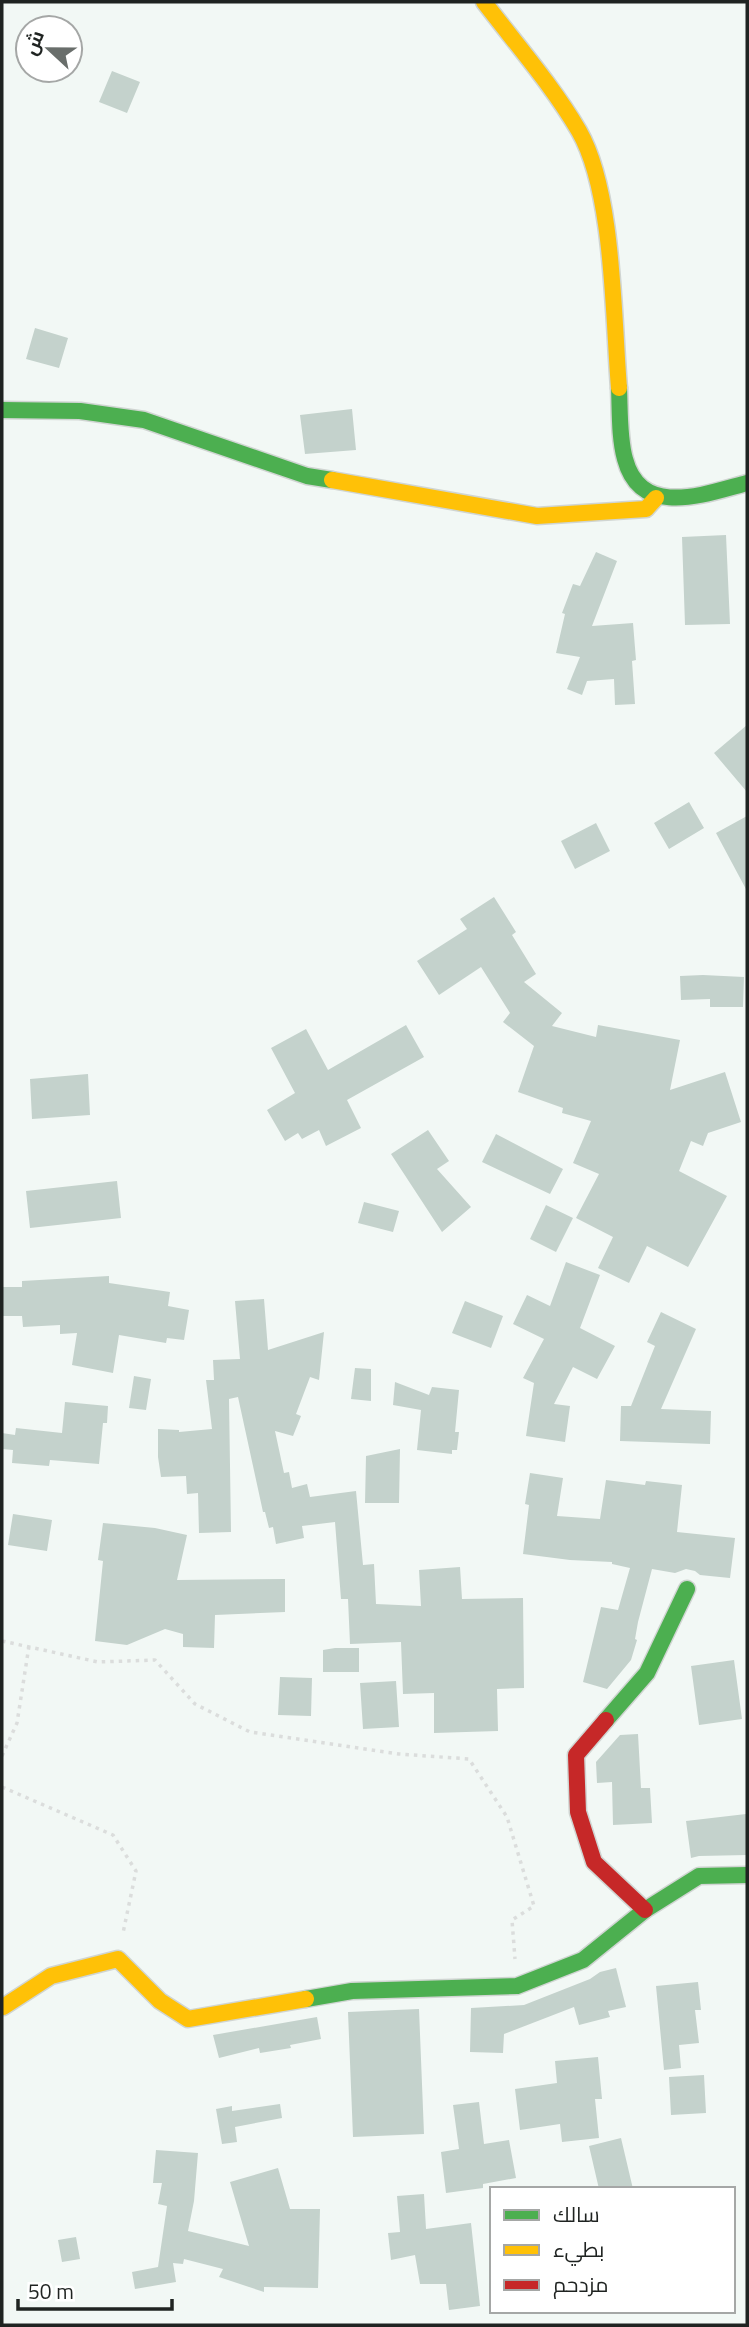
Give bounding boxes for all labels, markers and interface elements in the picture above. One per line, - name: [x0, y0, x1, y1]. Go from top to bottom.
- north arrow: [14, 14, 84, 84]
- text: ش: [15, 26, 51, 59]
- legend: [490, 2187, 735, 2313]
- text: سالك: [553, 2198, 600, 2230]
- text: بطيء: [553, 2233, 604, 2266]
- scale bar: [18, 2268, 172, 2312]
- text: مزدحم: [553, 2268, 608, 2300]
- text: 50 m: [28, 2275, 74, 2307]

